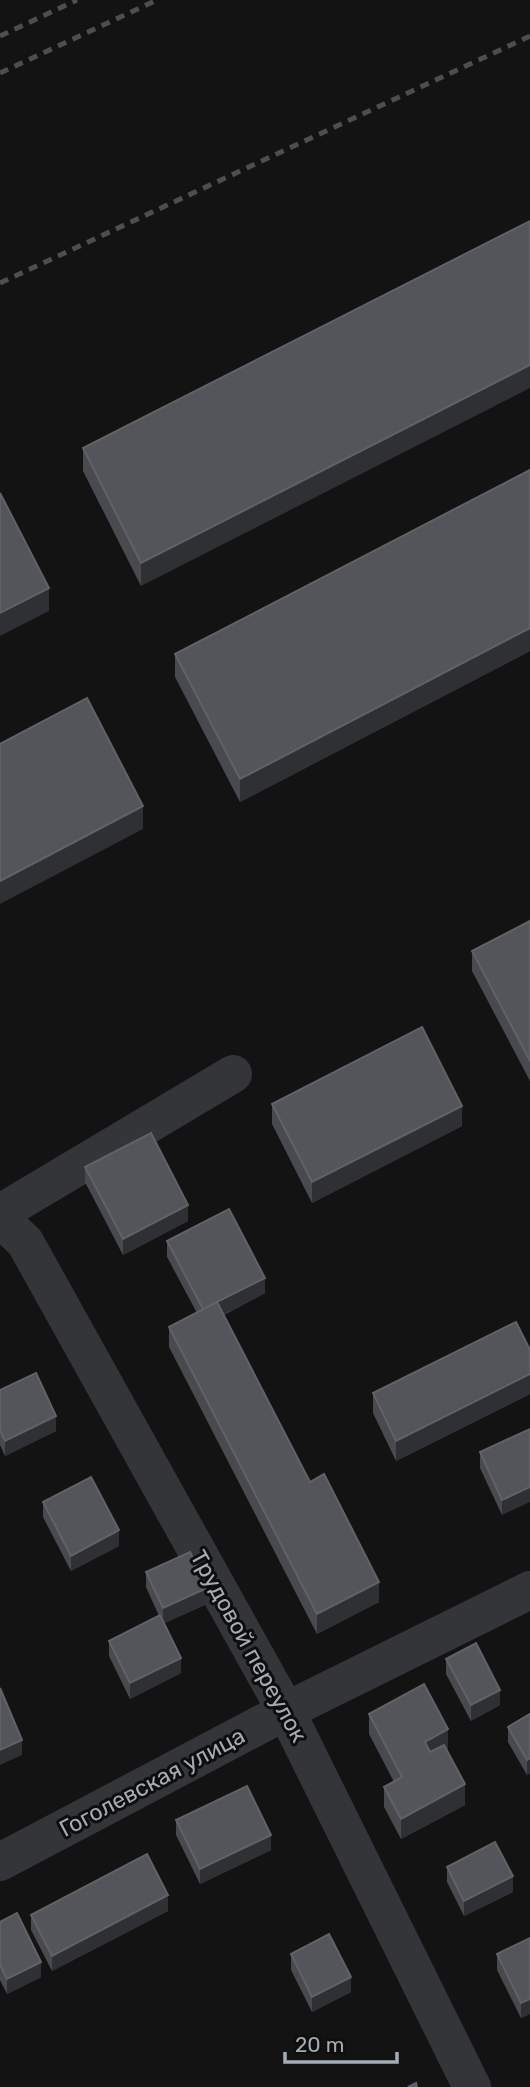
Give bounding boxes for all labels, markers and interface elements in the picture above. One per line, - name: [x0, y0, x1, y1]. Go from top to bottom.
- street label: Трудовой переулок: [185, 1545, 313, 1747]
- street label: Гоголевская улица: [54, 1721, 250, 1843]
- scale bar: [285, 2021, 397, 2064]
- text: 20 m: [295, 2032, 344, 2057]

